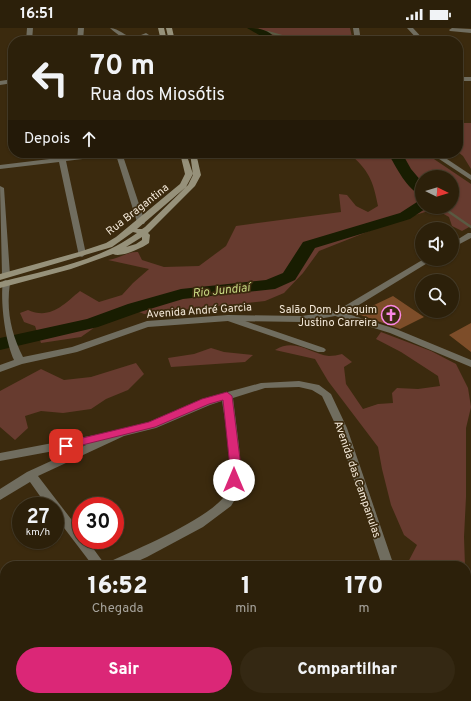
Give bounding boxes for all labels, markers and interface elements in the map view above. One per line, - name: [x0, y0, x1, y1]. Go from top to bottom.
- text: 16:51: [20, 5, 54, 24]
- text: 70 m: [90, 49, 155, 85]
- icon: left: [24, 52, 76, 104]
- text: Rua dos Miosótis: [90, 84, 225, 107]
- icon: ahead: [78, 128, 100, 150]
- text: Depois: [24, 130, 70, 149]
- north arrow: [415, 170, 459, 214]
- map controls: [415, 170, 459, 318]
- street label: Rua Bragantina: [103, 181, 172, 239]
- button: sound: [415, 222, 459, 266]
- button: search: [415, 274, 459, 318]
- water label: Rio Jundiaí: [192, 280, 254, 302]
- street label: Avenida André Garcia: [146, 300, 252, 322]
- place label: Salão Dom Joaquim Justino Carreira: [279, 303, 377, 330]
- church icon: Salão Dom Joaquim Justino Carreira: [380, 304, 402, 326]
- street label: Avenida das Campanulas: [330, 419, 384, 540]
- pin: [49, 429, 83, 463]
- icon: arrive: [55, 435, 77, 457]
- position arrow: [213, 459, 255, 501]
- speed limit sign: 30: [72, 497, 124, 549]
- text: 27: [27, 505, 49, 531]
- text: km/h: [26, 526, 50, 539]
- text: 16:52: [88, 572, 148, 602]
- text: 1: [241, 572, 251, 602]
- text: 170: [344, 572, 383, 602]
- text: Chegada: [92, 601, 143, 617]
- text: min: [235, 601, 257, 617]
- text: m: [358, 601, 369, 617]
- button: Sair: [16, 647, 232, 693]
- button: Compartilhar: [240, 647, 455, 693]

